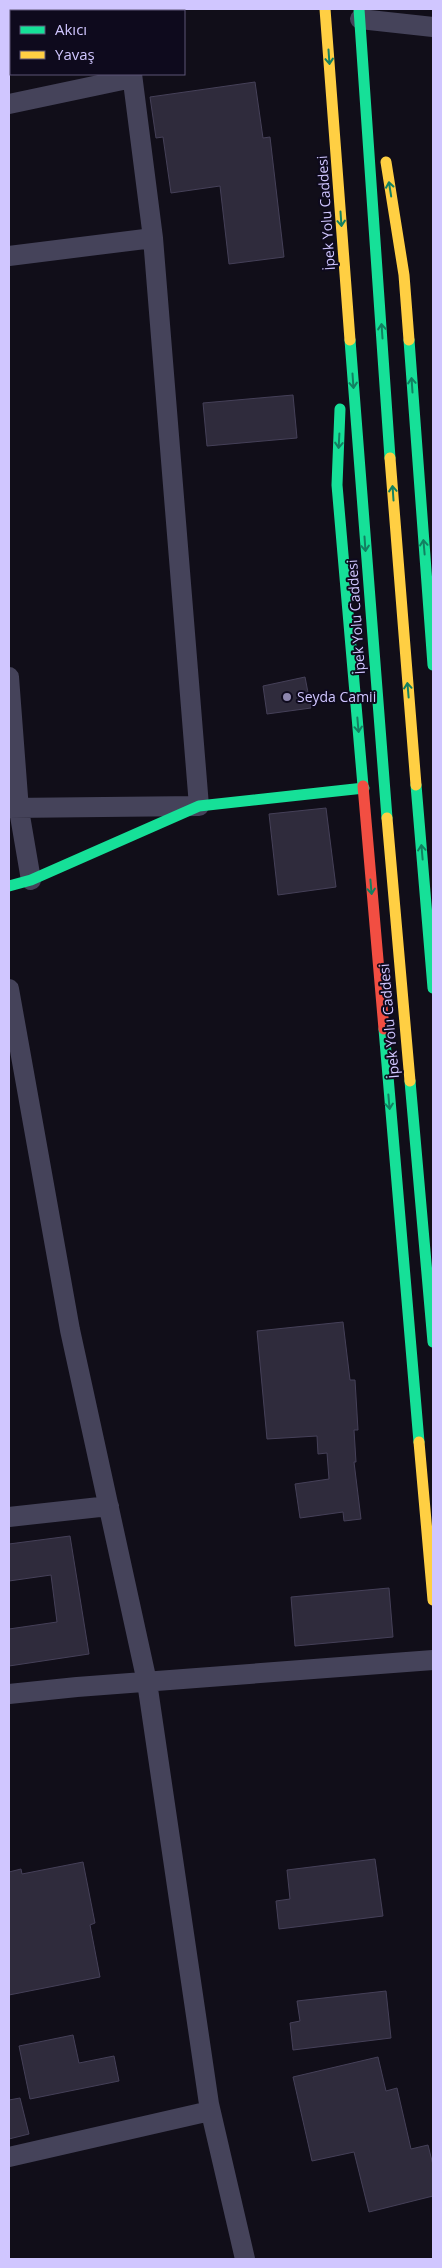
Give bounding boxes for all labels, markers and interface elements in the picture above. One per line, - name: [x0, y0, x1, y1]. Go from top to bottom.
- legend: [10, 10, 185, 75]
- text: Akıcı: [55, 19, 87, 39]
- text: Yavaş: [55, 44, 95, 64]
- one-way arrow: [325, 49, 334, 65]
- street label: İpek Yolu Caddesi: [312, 155, 339, 271]
- one-way arrow: [385, 181, 395, 197]
- one-way arrow: [337, 211, 346, 227]
- one-way arrow: [377, 323, 386, 339]
- one-way arrow: [349, 373, 358, 389]
- one-way arrow: [407, 377, 416, 393]
- one-way arrow: [334, 433, 343, 449]
- one-way arrow: [388, 485, 397, 501]
- one-way arrow: [361, 535, 370, 551]
- one-way arrow: [419, 539, 429, 555]
- street label: İpek Yolu Caddesi: [342, 559, 369, 675]
- one-way arrow: [404, 682, 413, 698]
- place label: Seyda Camii: [297, 687, 376, 706]
- marker: Seyda Camii: [281, 691, 293, 703]
- one-way arrow: [354, 717, 363, 733]
- one-way arrow: [417, 844, 426, 860]
- one-way arrow: [367, 879, 376, 895]
- street label: İpek Yolu Caddesi: [374, 963, 403, 1079]
- one-way arrow: [385, 1093, 394, 1109]

